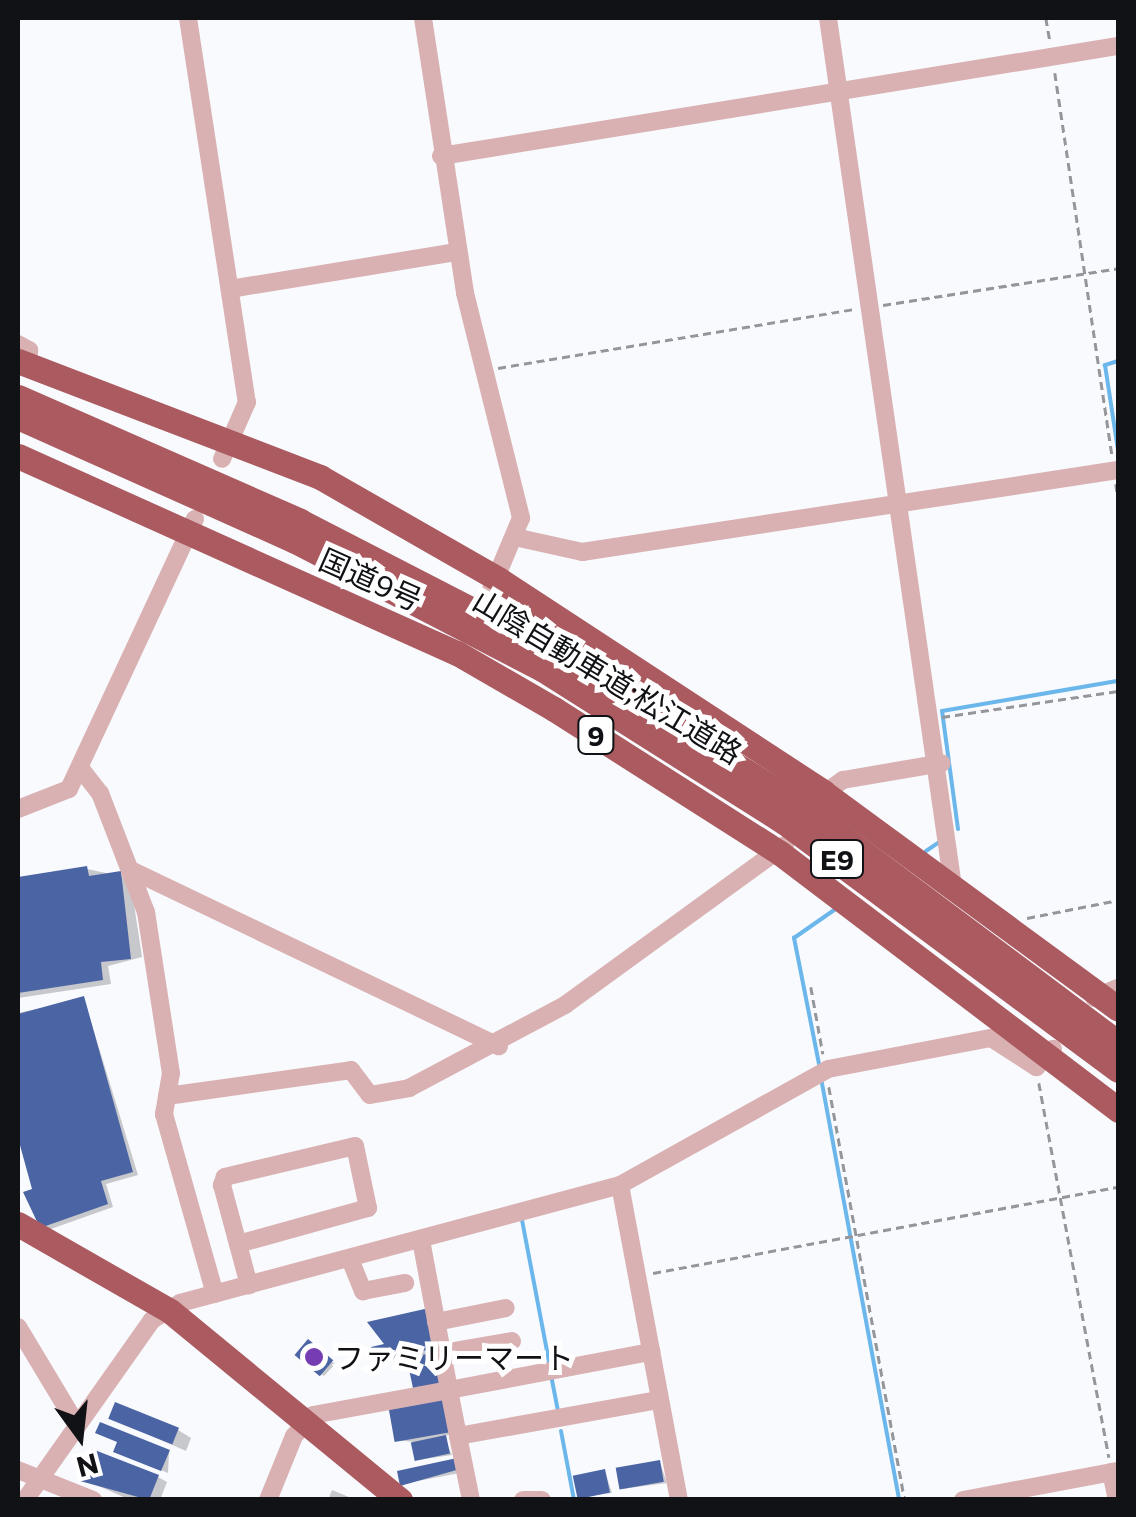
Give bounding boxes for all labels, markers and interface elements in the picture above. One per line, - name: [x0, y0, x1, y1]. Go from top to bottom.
- street label: 国道9号: [314, 541, 428, 617]
- street label: 山陰自動車道;松江道路: [467, 581, 749, 771]
- road number: 9: [576, 712, 616, 758]
- road number: E9: [810, 836, 864, 882]
- place label: ファミリーマート: [334, 1339, 574, 1375]
- marker: ファミリーマート: [303, 1346, 325, 1368]
- north arrow: [30, 1387, 130, 1487]
- text: N: [73, 1447, 102, 1485]

